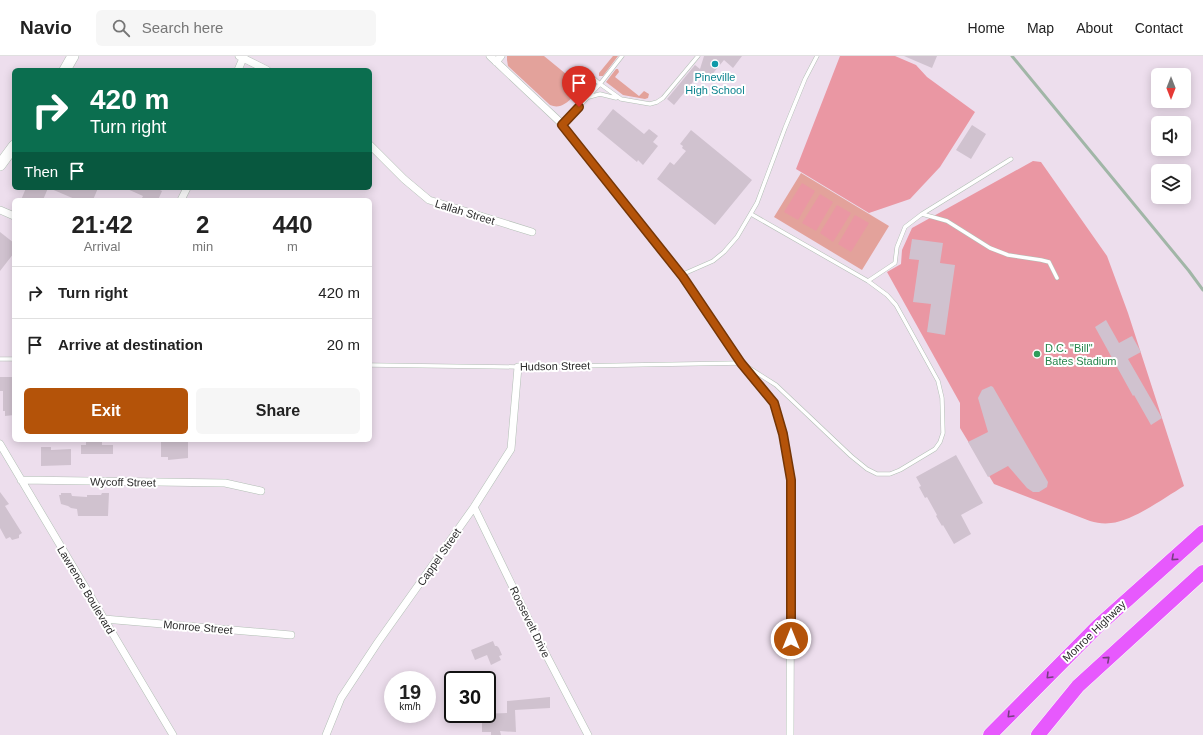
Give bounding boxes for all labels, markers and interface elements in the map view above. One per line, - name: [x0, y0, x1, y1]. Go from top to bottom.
- search box: [96, 10, 376, 46]
- text: Navio: [20, 17, 72, 38]
- icon: search: [110, 17, 132, 39]
- text: Search here: [142, 19, 223, 36]
- text: Home: [968, 20, 1005, 36]
- text: Map: [1027, 20, 1054, 36]
- text: About: [1076, 20, 1113, 36]
- text: Contact: [1135, 20, 1183, 36]
- marker: Pineville High School: [710, 59, 720, 69]
- pin: [562, 66, 596, 107]
- north arrow: [1151, 68, 1191, 108]
- map controls: [1151, 68, 1191, 204]
- place label: Pineville High School: [685, 71, 745, 96]
- icon: arrive: [568, 72, 590, 94]
- icon: right: [24, 84, 76, 136]
- text: 420 m: [90, 84, 169, 115]
- button: sound: [1151, 116, 1191, 156]
- text: Turn right: [90, 117, 166, 137]
- icon: arrive: [66, 160, 88, 182]
- text: Then: [24, 163, 58, 180]
- button: layers: [1151, 164, 1191, 204]
- street label: Lallah Street: [434, 197, 496, 227]
- text: 21:42: [71, 211, 133, 238]
- text: 2: [196, 211, 209, 238]
- text: 440: [273, 211, 313, 238]
- text: Arrival: [84, 239, 121, 254]
- text: min: [192, 239, 213, 254]
- text: m: [287, 239, 298, 254]
- icon: right: [24, 282, 46, 304]
- text: Turn right: [58, 284, 128, 301]
- text: 420 m: [318, 284, 360, 301]
- icon: arrive: [24, 334, 46, 356]
- text: Arrive at destination: [58, 336, 203, 353]
- text: 20 m: [327, 336, 360, 353]
- place label: D.C. "Bill" Bates Stadium: [1045, 342, 1117, 367]
- marker: D.C. "Bill" Bates Stadium: [1032, 349, 1042, 359]
- street label: Hudson Street: [520, 359, 590, 373]
- button: Exit: [24, 388, 188, 434]
- button: Share: [196, 388, 360, 434]
- street label: Wycoff Street: [90, 475, 156, 489]
- street label: Cappel Street: [415, 526, 463, 588]
- street label: Lawrence Boulevard: [55, 544, 117, 636]
- one-way arrow: [1171, 553, 1179, 560]
- street label: Roosevelt Drive: [508, 584, 552, 660]
- street label: Monroe Highway: [1060, 598, 1128, 664]
- street label: Monroe Street: [163, 618, 233, 636]
- position arrow: [770, 618, 812, 660]
- one-way arrow: [1102, 657, 1110, 664]
- speed limit sign: 30: [444, 671, 496, 723]
- one-way arrow: [1046, 671, 1054, 679]
- text: 19: [399, 681, 421, 703]
- text: km/h: [399, 701, 421, 712]
- one-way arrow: [1007, 710, 1015, 718]

